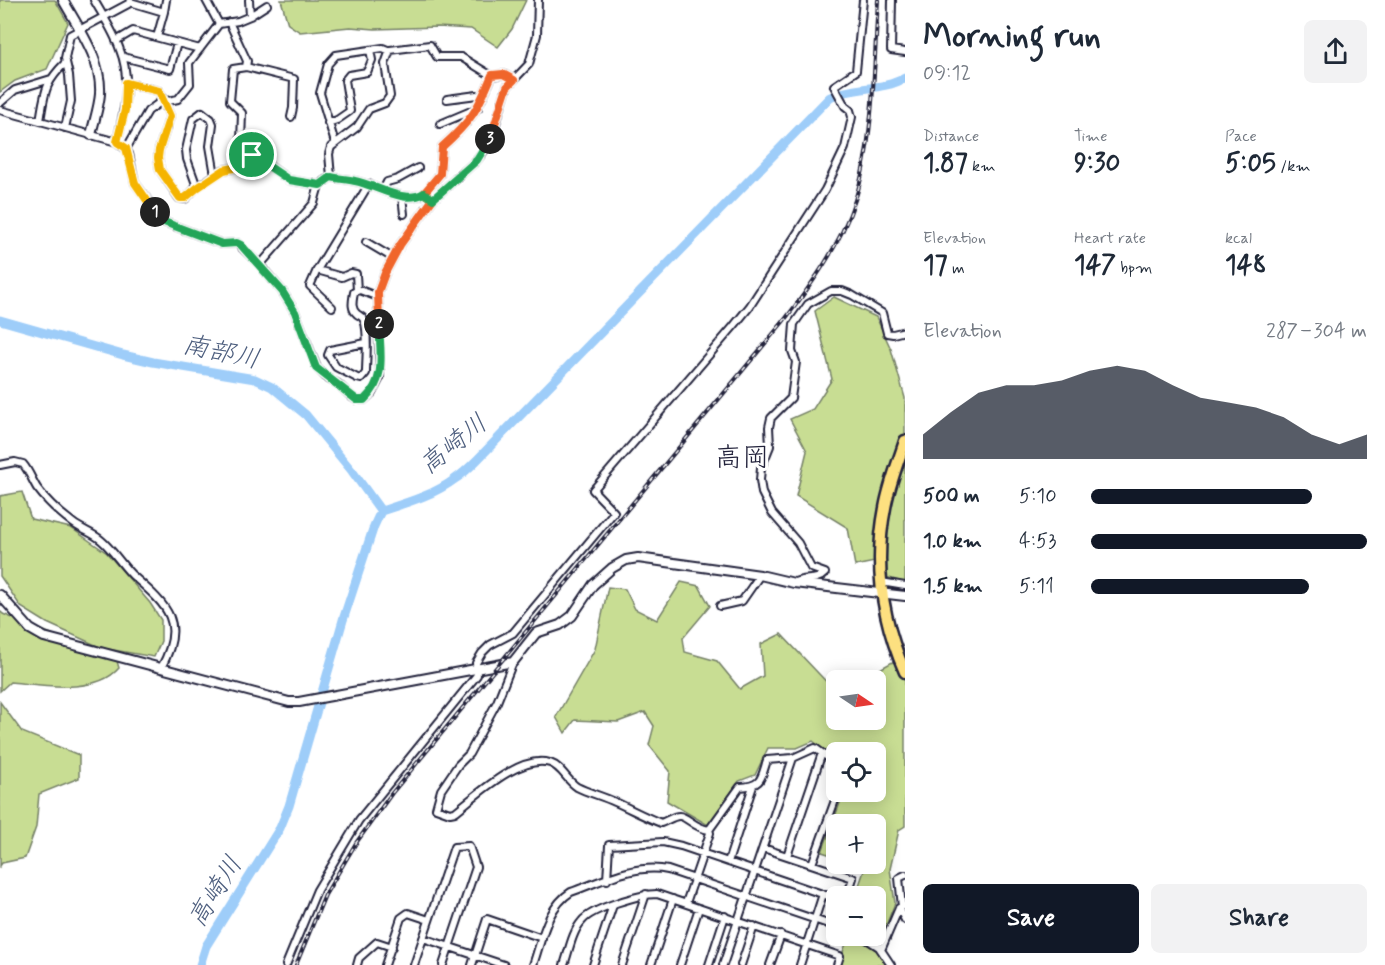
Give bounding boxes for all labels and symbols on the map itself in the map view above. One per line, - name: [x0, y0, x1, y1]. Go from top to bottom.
- pin: 3: [475, 124, 505, 154]
- pin: [226, 129, 277, 180]
- pin: 1: [140, 197, 170, 227]
- pin: 2: [364, 309, 394, 339]
- water label: 南部川: [179, 328, 263, 378]
- water label: 高崎川: [413, 407, 495, 483]
- district label: 高岡: [715, 441, 769, 476]
- north arrow: [826, 670, 886, 730]
- water label: 高崎川: [181, 850, 251, 934]

